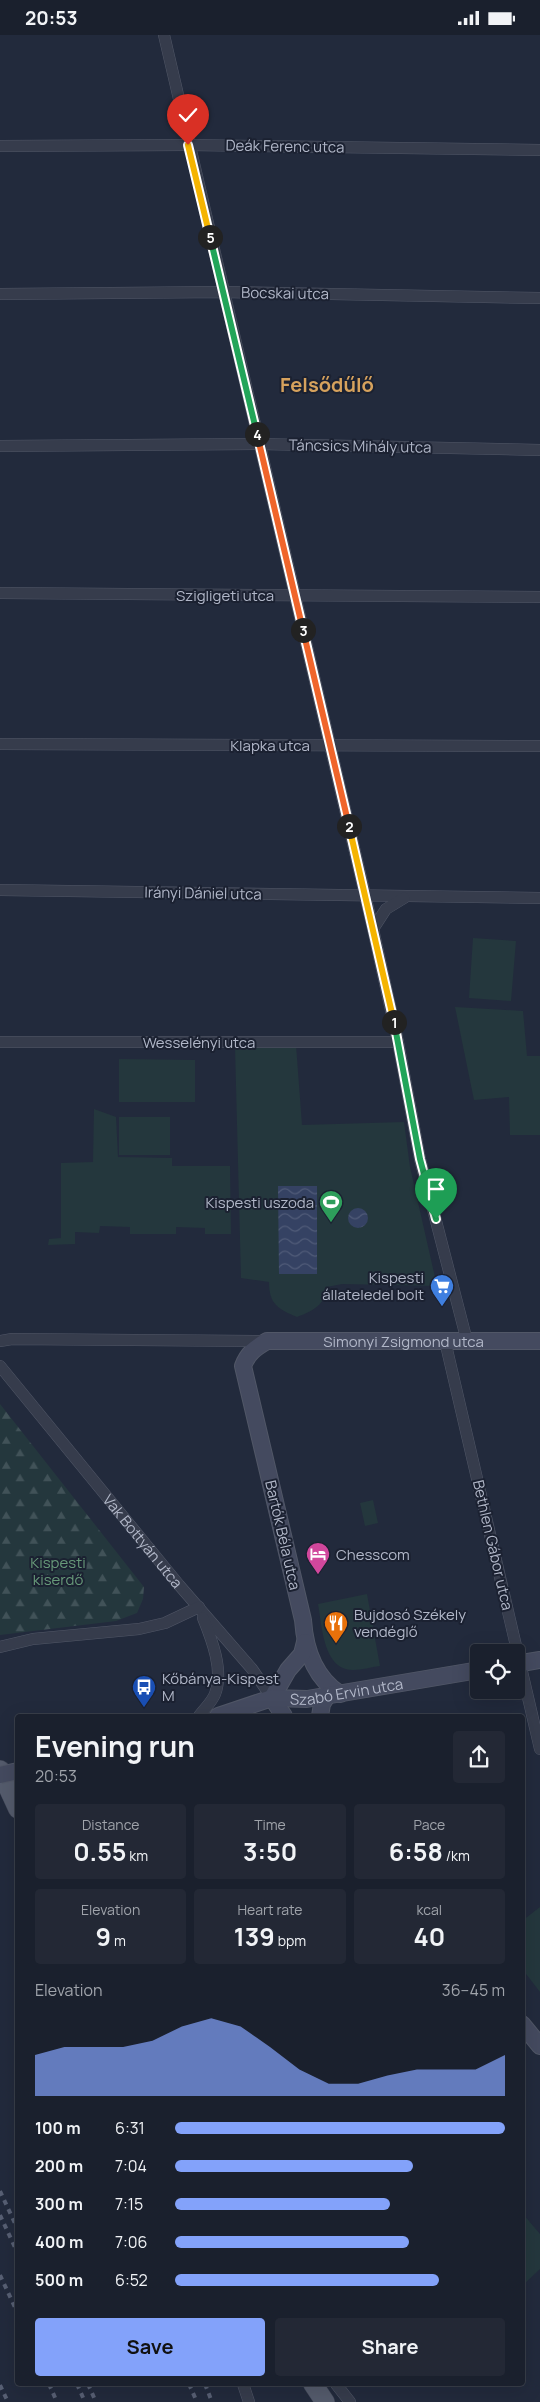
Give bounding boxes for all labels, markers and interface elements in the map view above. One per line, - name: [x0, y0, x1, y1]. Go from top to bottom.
- text: 20:53: [25, 5, 78, 31]
- pin: [167, 94, 209, 145]
- icon: check: [174, 101, 202, 129]
- street label: Deák Ferenc utca: [225, 134, 345, 158]
- pin: 5: [198, 225, 222, 249]
- text: 5: [206, 228, 215, 247]
- street label: Bocskai utca: [241, 282, 329, 304]
- district label: Felsődűlő: [280, 371, 374, 398]
- pin: 4: [244, 421, 270, 447]
- text: 4: [253, 425, 262, 444]
- street label: Táncsics Mihály utca: [288, 434, 432, 458]
- street label: Szigligeti utca: [176, 585, 274, 606]
- pin: 3: [290, 617, 316, 643]
- text: 3: [299, 621, 308, 640]
- street label: Klapka utca: [230, 735, 310, 756]
- pin: 2: [336, 813, 362, 839]
- text: 2: [345, 817, 354, 836]
- street label: Irányi Dániel utca: [144, 881, 262, 905]
- pin: 1: [382, 1009, 406, 1035]
- text: 1: [391, 1013, 398, 1032]
- street label: Wesselényi utca: [143, 1032, 255, 1053]
- pin: [415, 1168, 457, 1219]
- icon: arrive: [422, 1175, 450, 1203]
- sports icon: Kispesti uszoda: [318, 1189, 344, 1223]
- place label: Kispesti uszoda: [205, 1192, 314, 1213]
- place label: Kispesti állateledel bolt: [322, 1267, 424, 1305]
- supermarket icon: Kispesti állateledel bolt: [429, 1273, 455, 1307]
- street label: Simonyi Zsigmond utca: [323, 1331, 484, 1352]
- street label: Bartók Béla utca: [260, 1478, 306, 1592]
- street label: Bethlen Gábor utca: [468, 1478, 518, 1612]
- street label: Vak Bottyán utca: [98, 1490, 188, 1592]
- hotel icon: Chesscom: [305, 1541, 331, 1575]
- place label: Chesscom: [336, 1544, 410, 1565]
- park label: Kispesti kiserdő: [30, 1552, 86, 1590]
- place label: Bujdosó Székely vendéglő: [354, 1604, 466, 1642]
- restaurant icon: Bujdosó Székely vendéglő: [323, 1610, 349, 1644]
- map controls: [470, 1644, 525, 1699]
- button: locate: [470, 1644, 525, 1699]
- place label: Kőbánya-Kispest M: [162, 1668, 279, 1706]
- street label: Szabó Ervin utca: [290, 1672, 405, 1710]
- bus stop icon: Kőbánya-Kispest M: [131, 1674, 157, 1708]
- text: Evening run: [35, 1727, 195, 1765]
- button: share: [453, 1731, 505, 1783]
- text: 20:53: [35, 1765, 77, 1787]
- text: Distance: [82, 1815, 139, 1834]
- text: Time: [254, 1815, 286, 1834]
- text: Pace: [414, 1815, 445, 1834]
- text: 0.55: [73, 1834, 127, 1869]
- text: 3:50: [243, 1834, 297, 1869]
- text: 6:58: [389, 1834, 443, 1869]
- text: km: [127, 1846, 148, 1865]
- text: /km: [443, 1846, 470, 1865]
- text: Elevation: [81, 1900, 140, 1919]
- text: Heart rate: [238, 1900, 302, 1919]
- text: kcal: [417, 1900, 442, 1919]
- text: 9: [96, 1919, 111, 1954]
- text: 139: [234, 1919, 275, 1954]
- text: 40: [413, 1919, 445, 1954]
- text: m: [111, 1931, 126, 1950]
- text: bpm: [275, 1931, 306, 1950]
- text: Elevation: [35, 1979, 103, 2001]
- text: 36–45 m: [442, 1979, 505, 2001]
- text: 100 m: [35, 2117, 81, 2139]
- text: 6:31: [115, 2117, 145, 2139]
- text: 200 m: [35, 2155, 83, 2177]
- text: 7:04: [115, 2155, 147, 2177]
- text: 300 m: [35, 2193, 83, 2215]
- text: 7:15: [115, 2193, 143, 2215]
- text: 400 m: [35, 2231, 83, 2253]
- text: 7:06: [115, 2231, 148, 2253]
- text: 500 m: [35, 2269, 83, 2291]
- text: 6:52: [115, 2269, 148, 2291]
- button: Save: [35, 2318, 265, 2376]
- button: Share: [275, 2318, 505, 2376]

